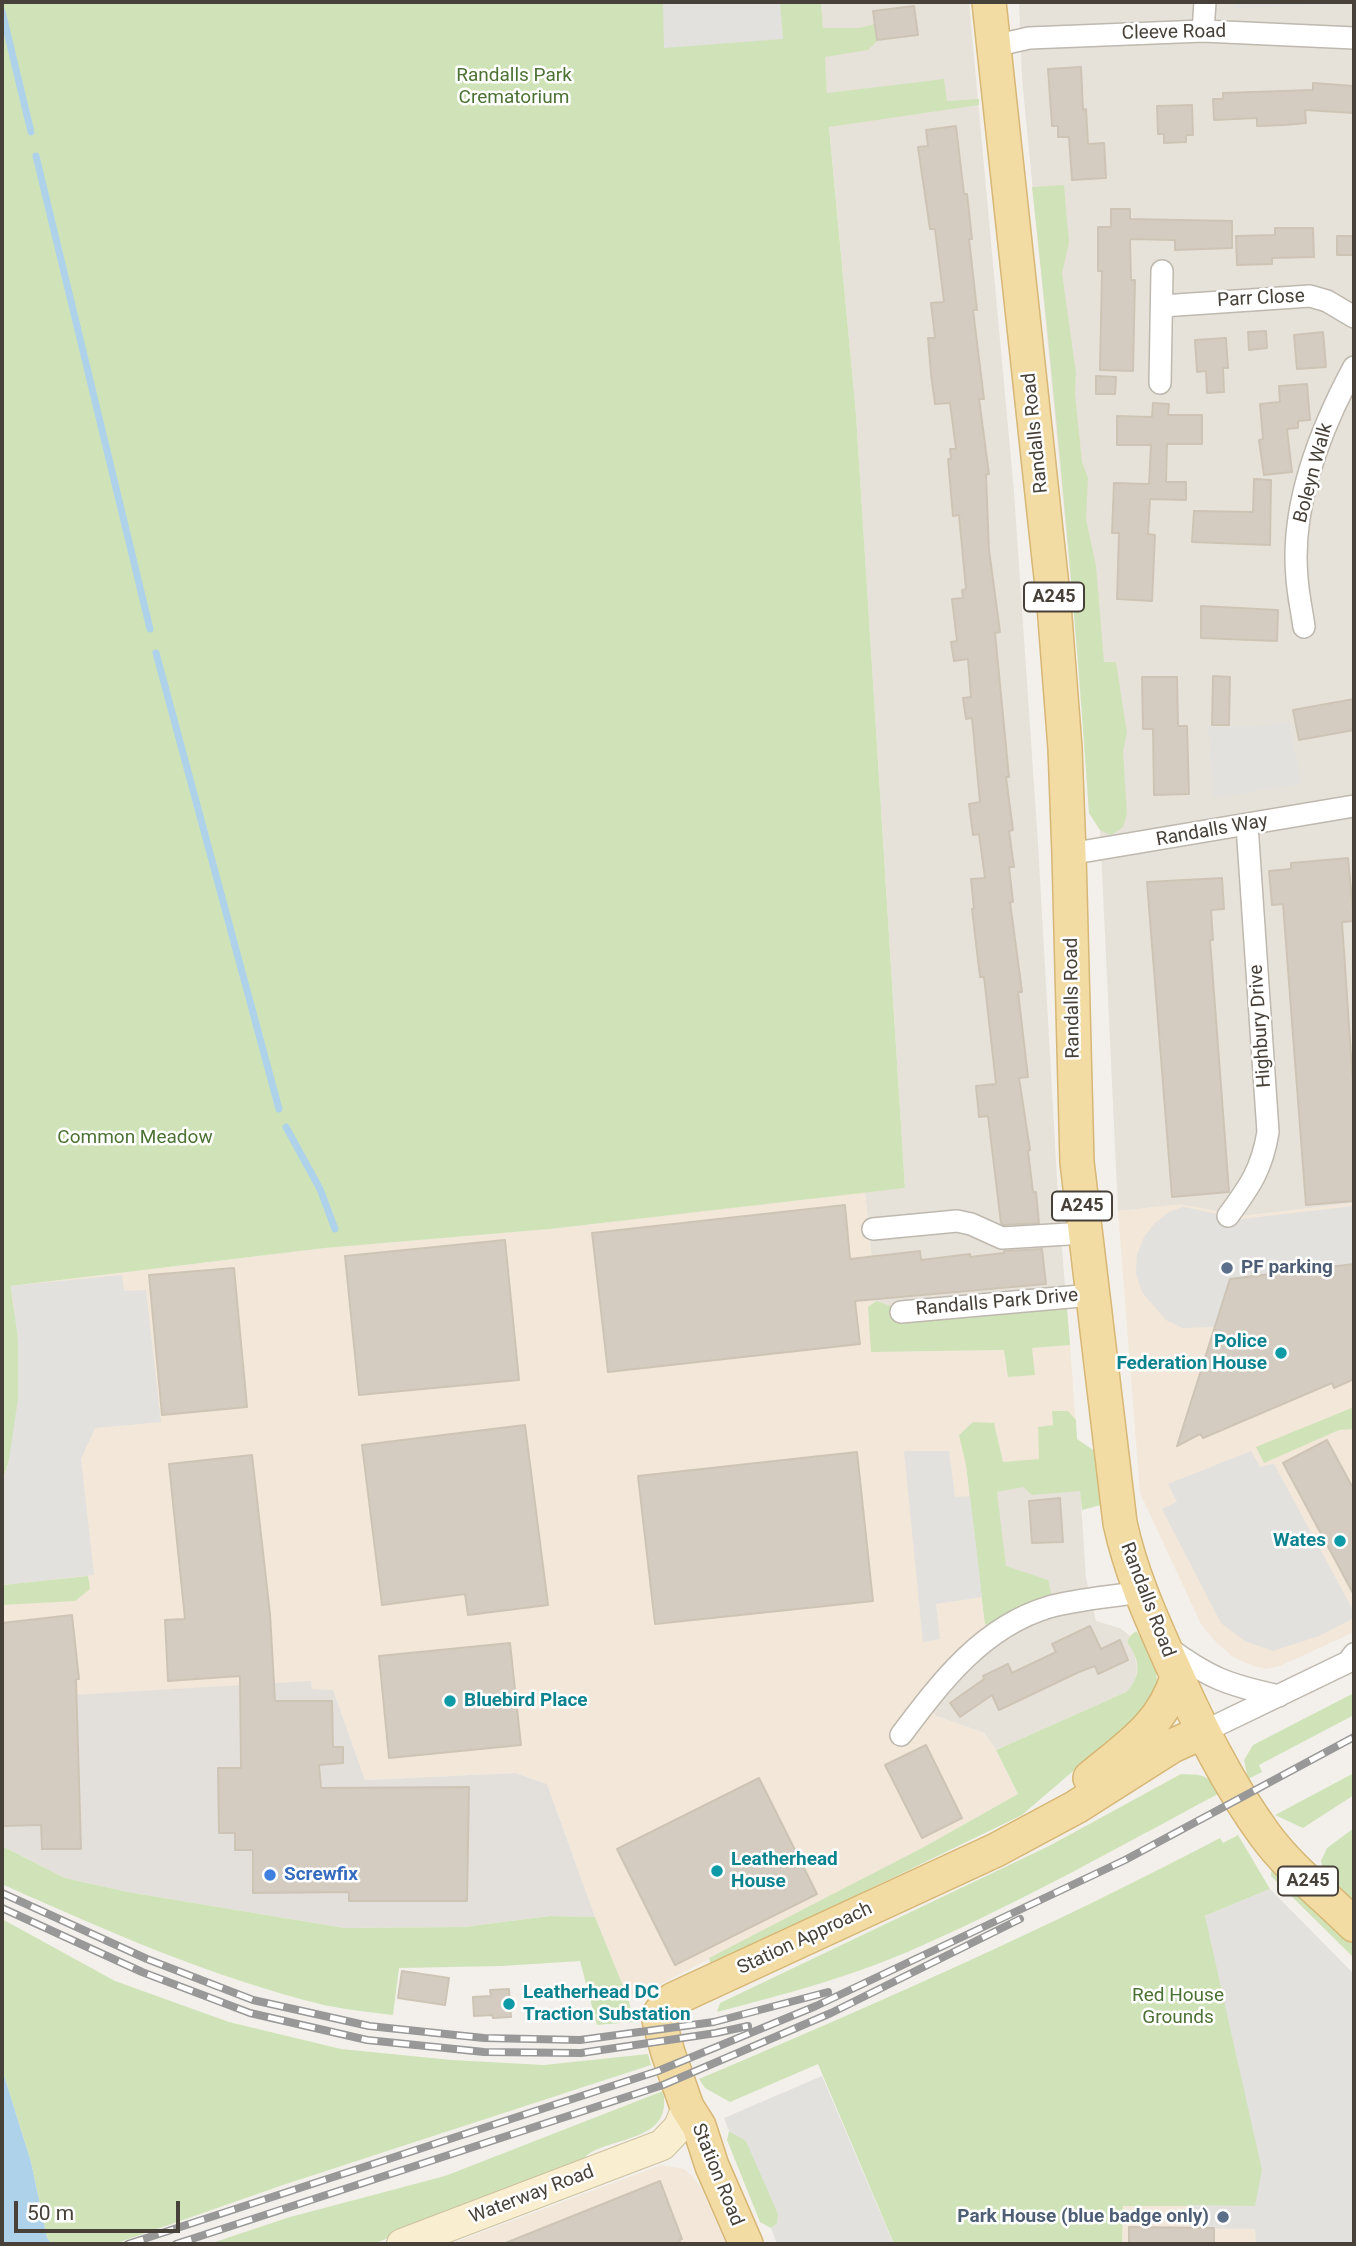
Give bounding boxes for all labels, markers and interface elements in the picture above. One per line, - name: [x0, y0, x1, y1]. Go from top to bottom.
- street label: Cleeve Road: [1122, 21, 1226, 45]
- park label: Randalls Park Crematorium: [456, 65, 572, 109]
- street label: Parr Close: [1217, 285, 1305, 313]
- street label: Randalls Road: [1018, 372, 1054, 494]
- street label: Boleyn Walk: [1290, 421, 1338, 525]
- road number: A245: [1024, 582, 1084, 612]
- street label: Randalls Way: [1154, 810, 1270, 852]
- street label: Randalls Road: [1061, 937, 1085, 1059]
- street label: Highbury Drive: [1245, 964, 1277, 1088]
- park label: Common Meadow: [57, 1127, 213, 1149]
- road number: A245: [1052, 1191, 1112, 1220]
- place label: PF parking: [1241, 1257, 1333, 1279]
- marker: PF parking: [1219, 1260, 1235, 1276]
- street label: Randalls Park Drive: [915, 1285, 1079, 1321]
- place label: Police Federation House: [1116, 1331, 1267, 1375]
- marker: Police Federation House: [1273, 1345, 1289, 1361]
- place label: Wates: [1273, 1530, 1326, 1552]
- marker: Wates: [1332, 1533, 1348, 1549]
- street label: Randalls Road: [1115, 1539, 1179, 1661]
- place label: Bluebird Place: [464, 1690, 588, 1712]
- marker: Bluebird Place: [442, 1693, 458, 1709]
- place label: Leatherhead House: [731, 1849, 838, 1893]
- marker: Leatherhead House: [709, 1863, 725, 1879]
- place label: Screwfix: [284, 1864, 358, 1886]
- marker: Screwfix: [262, 1867, 278, 1883]
- road number: A245: [1278, 1867, 1338, 1896]
- street label: Station Approach: [734, 1898, 876, 1980]
- place label: Leatherhead DC Traction Substation: [523, 1982, 691, 2026]
- park label: Red House Grounds: [1132, 1985, 1224, 2029]
- marker: Leatherhead DC Traction Substation: [501, 1996, 517, 2012]
- street label: Station Road: [686, 2121, 748, 2229]
- street label: Waterway Road: [467, 2161, 597, 2229]
- scale bar: [18, 2186, 184, 2230]
- text: 50 m: [27, 2201, 74, 2225]
- place label: Park House (blue badge only): [957, 2206, 1209, 2228]
- marker: Park House (blue badge only): [1215, 2209, 1231, 2225]

